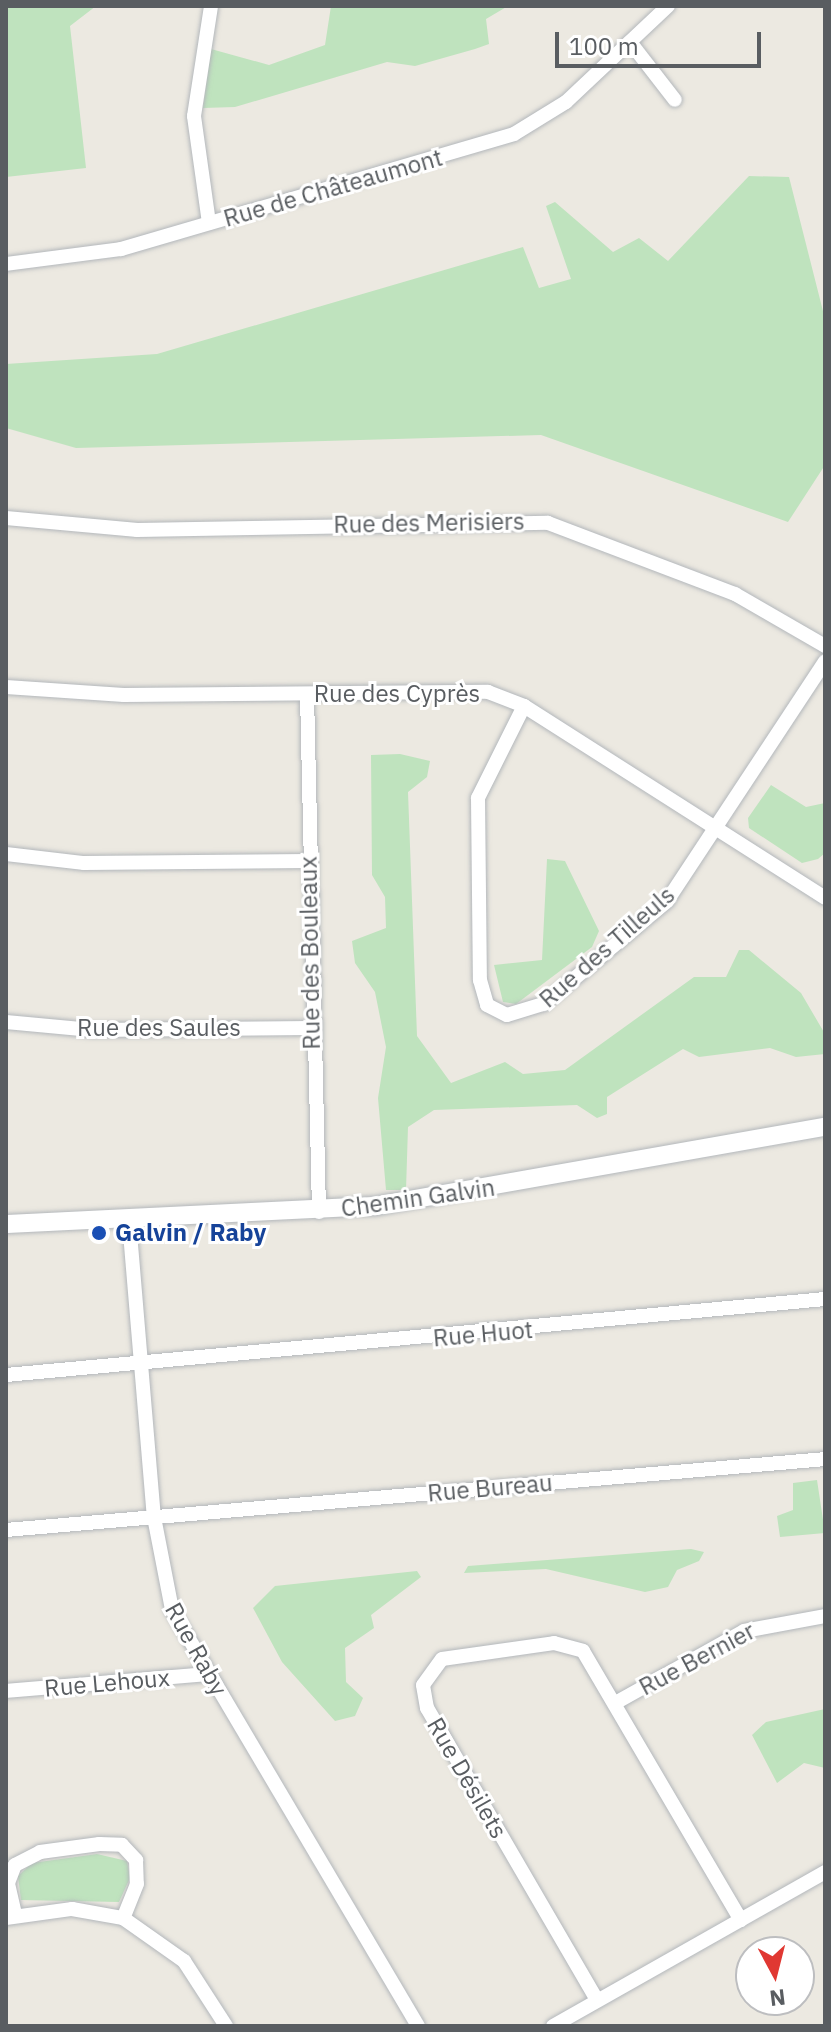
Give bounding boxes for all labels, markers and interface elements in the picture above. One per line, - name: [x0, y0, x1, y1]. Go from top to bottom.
- scale bar: [559, 16, 765, 66]
- text: 100 m: [569, 30, 639, 62]
- street label: Rue de Châteaumont: [220, 143, 446, 233]
- street label: Rue des Merisiers: [333, 507, 525, 539]
- street label: Rue des Cyprès: [314, 680, 480, 708]
- street label: Rue des Bouleaux: [294, 856, 326, 1050]
- street label: Rue des Tilleuls: [533, 880, 681, 1014]
- street label: Rue des Saules: [77, 1014, 241, 1042]
- street label: Chemin Galvin: [339, 1173, 497, 1223]
- place label: Galvin / Raby: [115, 1219, 266, 1247]
- marker: Galvin / Raby: [90, 1224, 108, 1242]
- street label: Rue Huot: [432, 1315, 534, 1353]
- street label: Rue Bureau: [426, 1468, 554, 1508]
- street label: Rue Raby: [159, 1598, 233, 1700]
- street label: Rue Bernier: [634, 1616, 760, 1702]
- street label: Rue Lehoux: [43, 1663, 171, 1703]
- street label: Rue Désilets: [421, 1713, 513, 1843]
- north arrow: [735, 1936, 815, 2016]
- text: N: [768, 1983, 787, 2014]

